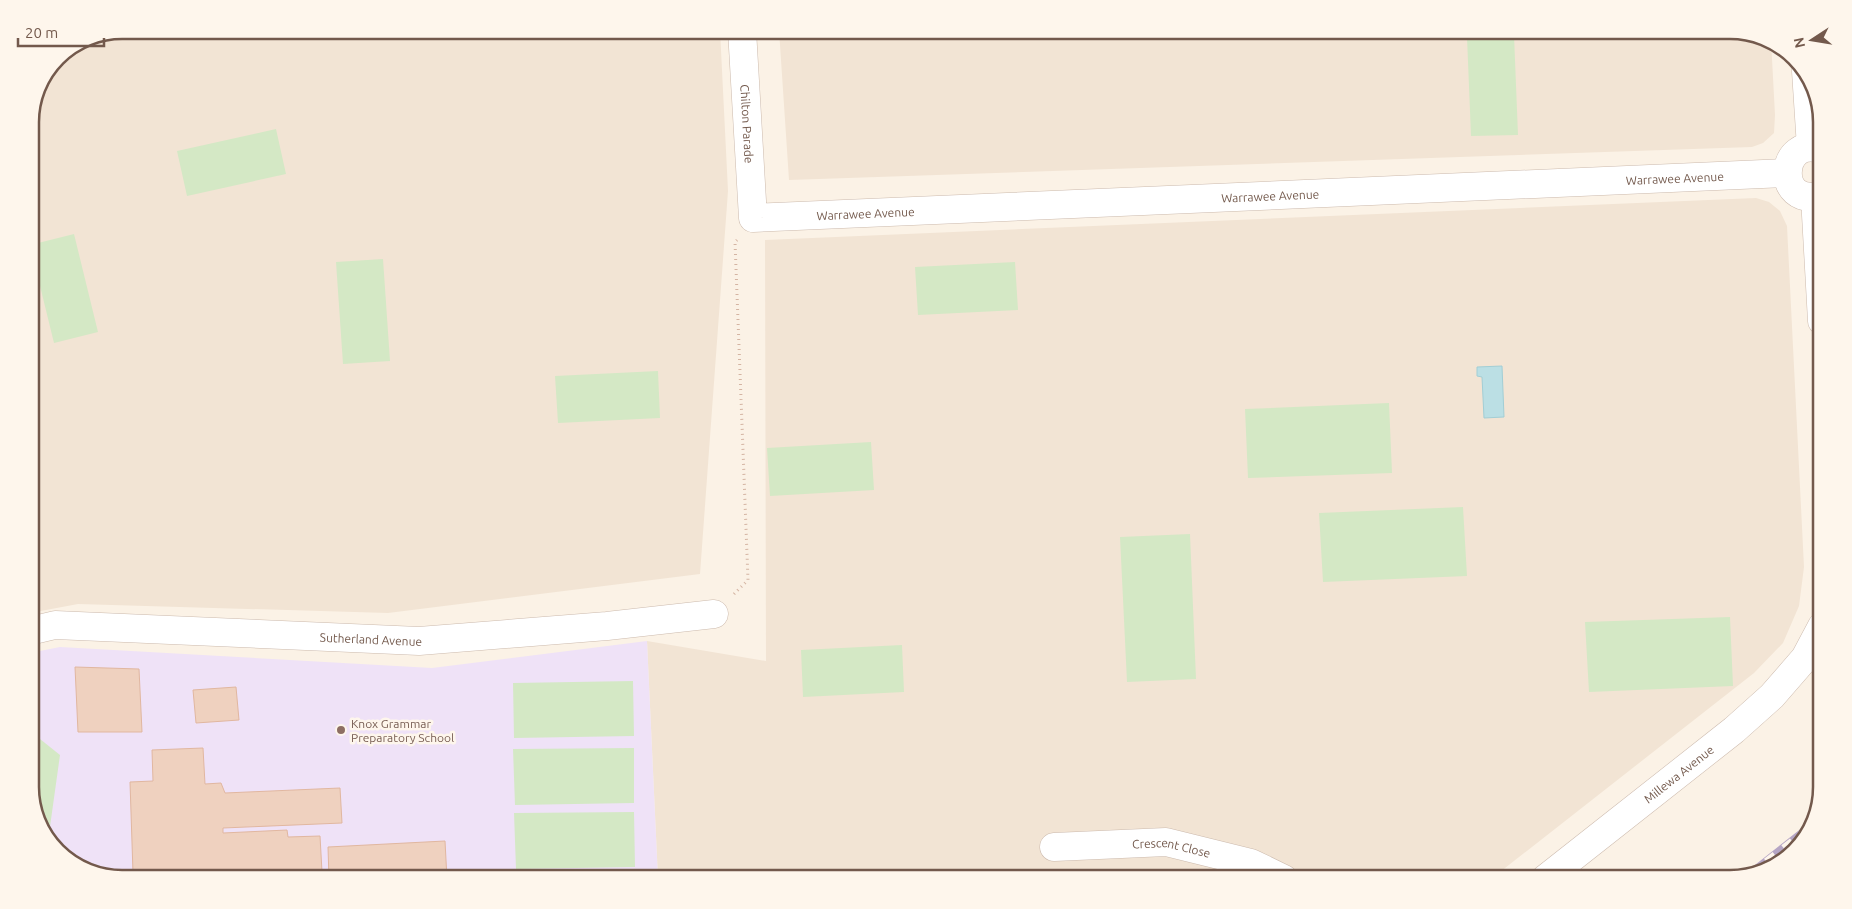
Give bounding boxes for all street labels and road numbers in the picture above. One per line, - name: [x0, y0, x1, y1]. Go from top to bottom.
- street label: Chilton Parade: [739, 84, 756, 164]
- street label: Warrawee Avenue: [1626, 169, 1724, 187]
- street label: Warrawee Avenue: [1221, 187, 1319, 204]
- street label: Warrawee Avenue: [816, 204, 915, 222]
- street label: Sutherland Avenue: [320, 630, 422, 648]
- street label: Millewa Avenue: [1641, 742, 1716, 805]
- street label: Crescent Close: [1132, 835, 1212, 859]

